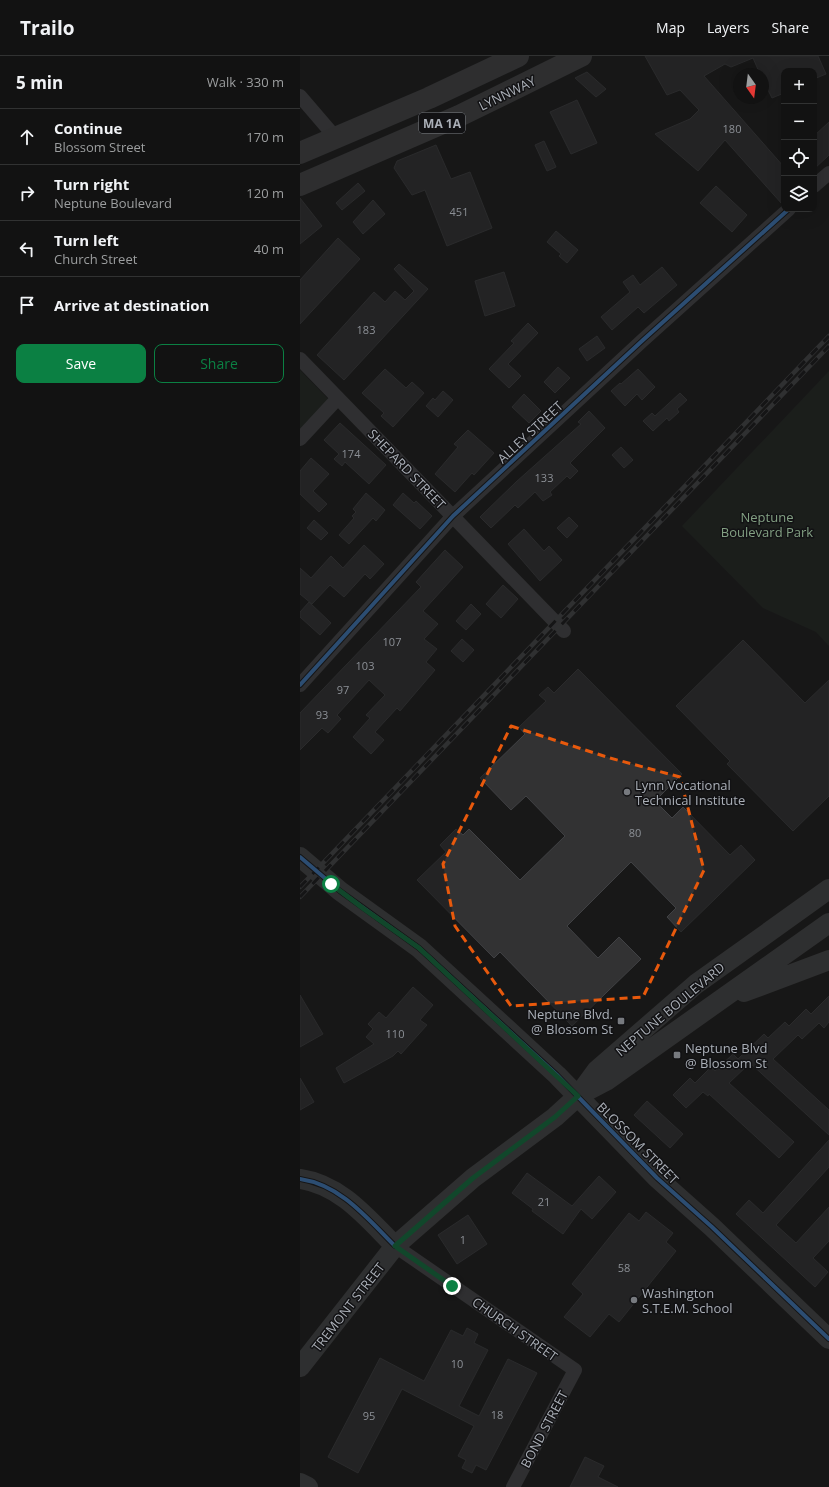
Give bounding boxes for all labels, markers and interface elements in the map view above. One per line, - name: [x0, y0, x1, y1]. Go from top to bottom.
- text: Trailo: [20, 15, 74, 41]
- text: Map: [656, 18, 685, 37]
- text: Layers: [707, 18, 749, 37]
- text: Share: [771, 18, 809, 37]
- north arrow: [733, 68, 769, 104]
- map controls: [781, 68, 817, 212]
- button: +: [781, 68, 817, 104]
- text: 5 min: [16, 71, 63, 94]
- street label: LYNNWAY: [476, 71, 539, 114]
- text: Walk · 330 m: [207, 73, 284, 91]
- button: −: [781, 104, 817, 140]
- road number: MA 1A: [419, 113, 465, 133]
- text: Continue: [54, 118, 122, 138]
- house number: 180: [723, 121, 741, 136]
- icon: ahead: [16, 126, 38, 148]
- text: 170 m: [246, 128, 284, 146]
- text: Blossom Street: [54, 138, 145, 156]
- button: locate: [781, 140, 817, 176]
- text: Turn right: [54, 174, 129, 194]
- button: layers: [781, 176, 817, 212]
- icon: right: [16, 182, 38, 204]
- text: 120 m: [246, 184, 284, 202]
- text: Neptune Boulevard: [54, 194, 172, 212]
- house number: 451: [450, 204, 468, 219]
- text: Turn left: [54, 230, 119, 250]
- icon: left: [16, 238, 38, 260]
- text: 40 m: [254, 240, 284, 258]
- text: Church Street: [54, 250, 137, 268]
- icon: arrive: [16, 294, 38, 316]
- text: Arrive at destination: [54, 295, 209, 315]
- house number: 183: [357, 322, 375, 337]
- button: Save: [16, 344, 146, 383]
- button: Share: [154, 344, 284, 383]
- street label: ALLEY STREET: [493, 396, 567, 467]
- street label: SHEPARD STREET: [364, 425, 450, 514]
- house number: 174: [342, 446, 361, 461]
- house number: 133: [535, 470, 553, 485]
- park label: Neptune Boulevard Park: [721, 508, 813, 541]
- house number: 107: [383, 634, 401, 649]
- house number: 103: [356, 658, 374, 673]
- house number: 97: [337, 682, 349, 697]
- house number: 93: [316, 707, 328, 722]
- place label: Lynn Vocational Technical Institute: [635, 776, 745, 809]
- marker: Lynn Vocational Technical Institute: [622, 787, 632, 797]
- house number: 80: [629, 825, 641, 840]
- route start: [322, 875, 340, 893]
- street label: NEPTUNE BOULEVARD: [612, 958, 728, 1060]
- place label: Neptune Blvd. @ Blossom St: [527, 1005, 613, 1038]
- marker: Neptune Blvd. @ Blossom St: [616, 1016, 626, 1026]
- house number: 110: [386, 1026, 404, 1041]
- place label: Neptune Blvd @ Blossom St: [685, 1039, 767, 1072]
- marker: Neptune Blvd @ Blossom St: [672, 1050, 682, 1060]
- street label: BLOSSOM STREET: [593, 1098, 683, 1188]
- house number: 21: [538, 1194, 550, 1209]
- house number: 1: [460, 1232, 466, 1247]
- street label: TREMONT STREET: [308, 1258, 389, 1355]
- house number: 58: [618, 1260, 630, 1275]
- route end: [443, 1277, 461, 1295]
- place label: Washington S.T.E.M. School: [642, 1284, 733, 1317]
- street label: CHURCH STREET: [469, 1293, 562, 1366]
- marker: Washington S.T.E.M. School: [629, 1295, 639, 1305]
- house number: 10: [451, 1356, 463, 1371]
- street label: BOND STREET: [516, 1386, 572, 1471]
- house number: 18: [491, 1407, 503, 1422]
- house number: 95: [363, 1408, 375, 1423]

